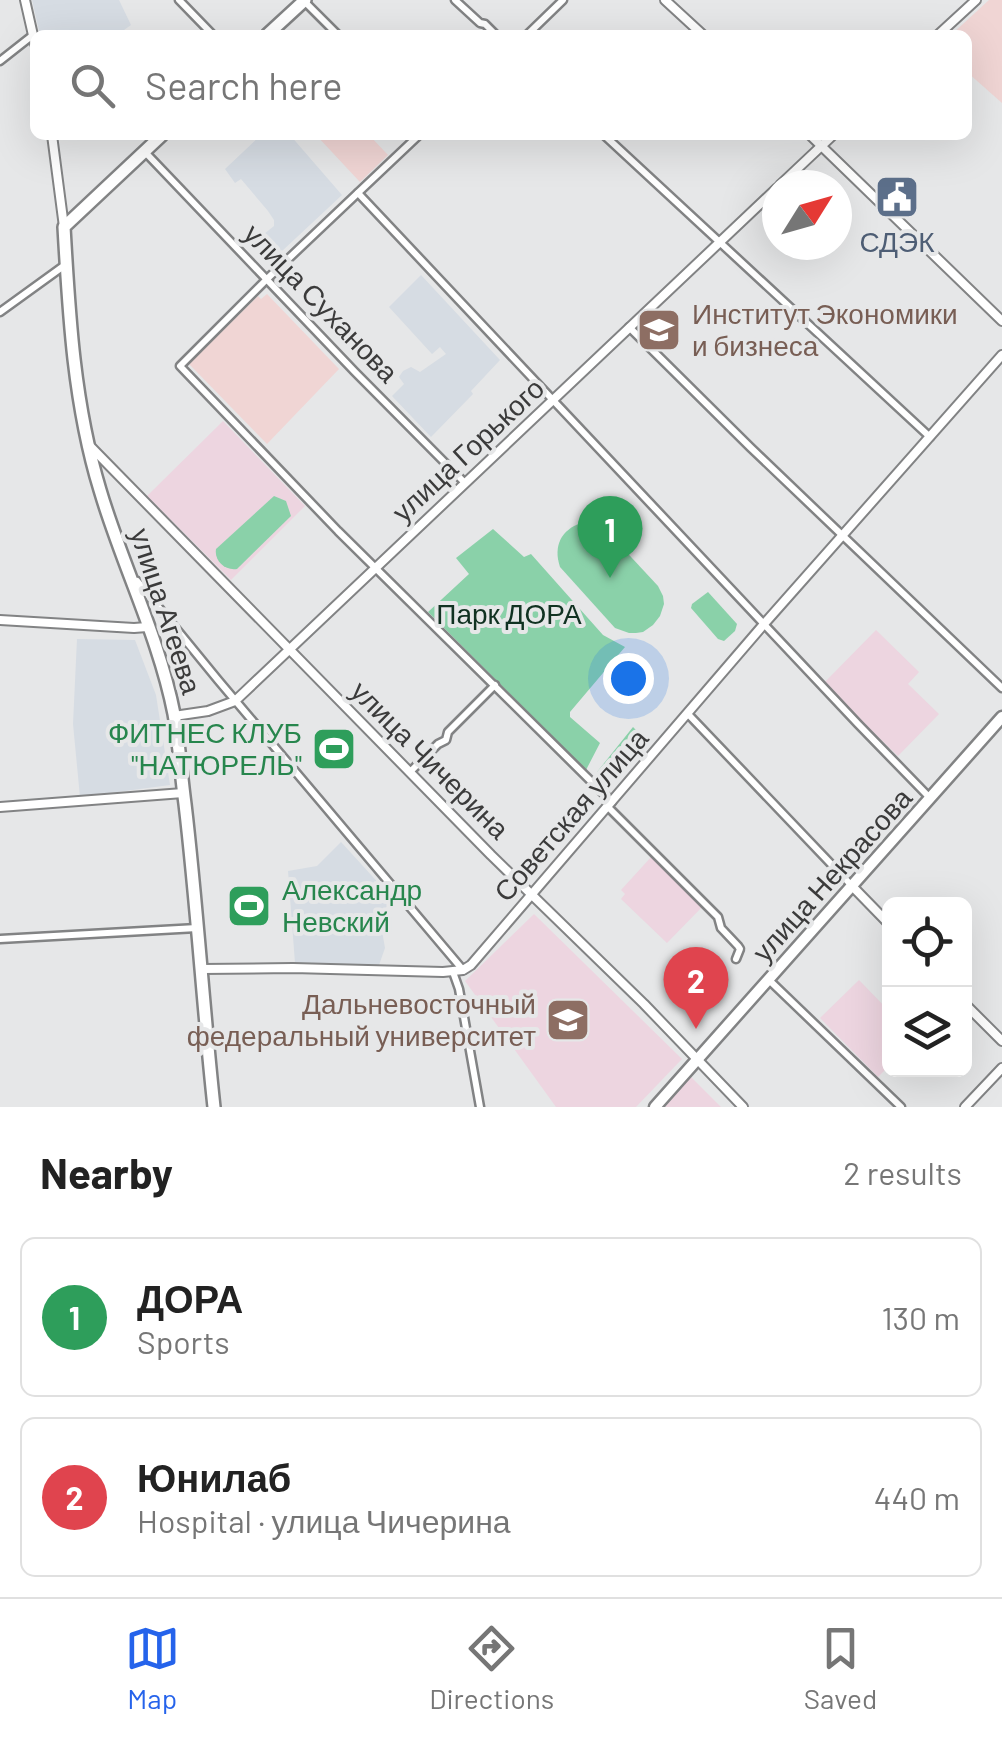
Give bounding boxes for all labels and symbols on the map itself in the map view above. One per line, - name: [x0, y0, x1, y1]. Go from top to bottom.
- north arrow: [762, 170, 852, 260]
- public building icon: СДЭК: [874, 174, 920, 220]
- street label: улица Суханова: [238, 216, 406, 389]
- place label: СДЭК: [859, 224, 935, 258]
- place label: Институт Экономики и бизнеса: [692, 296, 958, 362]
- school or university icon: Институт Экономики и бизнеса: [636, 307, 682, 353]
- street label: улица Горького: [384, 370, 550, 528]
- pin: 1: [578, 496, 642, 578]
- street label: улица Агеева: [124, 524, 210, 698]
- park label: Парк ДОРА: [436, 596, 582, 630]
- your location: [603, 653, 654, 704]
- street label: улица Чичерина: [345, 673, 517, 846]
- place label: ФИТНЕС КЛУБ "НАТЮРЕЛЬ": [108, 715, 302, 781]
- street label: Советская улица: [486, 721, 655, 908]
- sports icon: ФИТНЕС КЛУБ "НАТЮРЕЛЬ": [311, 726, 357, 772]
- street label: улица Некрасова: [744, 780, 918, 968]
- place label: Александр Невский: [282, 872, 422, 938]
- sports icon: Александр Невский: [226, 883, 272, 929]
- pin: 2: [664, 946, 728, 1029]
- place label: Дальневосточный федеральный университет: [187, 986, 536, 1052]
- school or university icon: Дальневосточный федеральный университет: [545, 997, 591, 1043]

